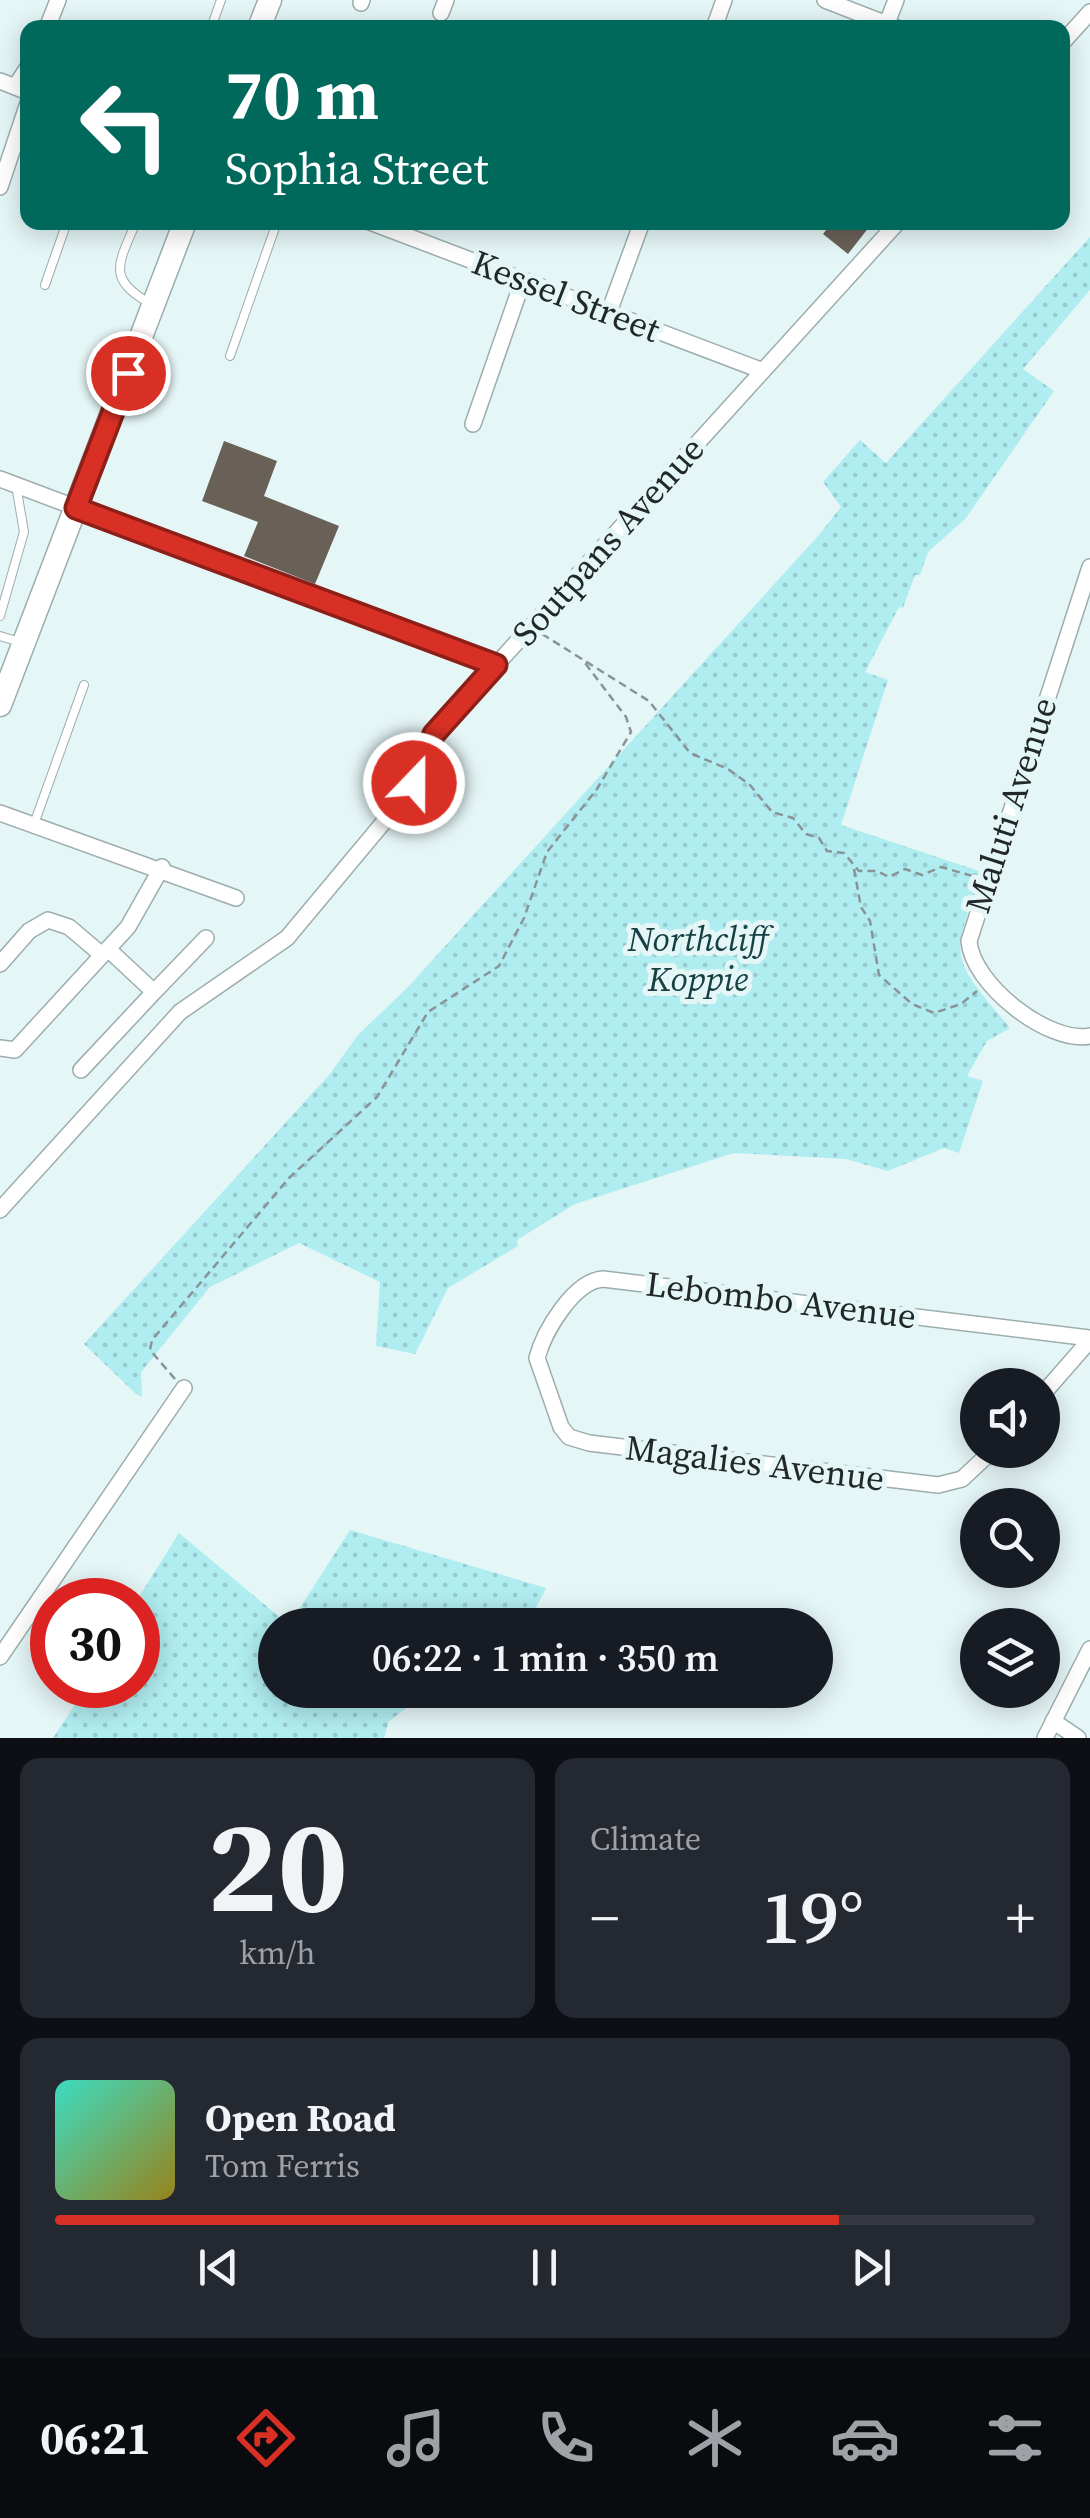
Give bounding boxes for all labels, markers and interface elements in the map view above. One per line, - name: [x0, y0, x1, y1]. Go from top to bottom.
- text: 70 m: [225, 46, 379, 142]
- icon: left: [60, 60, 190, 190]
- text: Sophia Street: [225, 137, 488, 199]
- street label: Kessel Street: [465, 238, 667, 354]
- pin: [86, 331, 171, 416]
- icon: arrive: [101, 346, 156, 401]
- street label: Soutpans Avenue: [501, 426, 715, 656]
- street label: Maluti Avenue: [954, 691, 1068, 919]
- position arrow: [362, 731, 466, 835]
- park label: Northcliff Koppie: [627, 915, 774, 1003]
- street label: Lebombo Avenue: [643, 1260, 919, 1340]
- map controls: [960, 1368, 1060, 1708]
- button: sound: [960, 1368, 1060, 1468]
- street label: Magalies Avenue: [623, 1423, 887, 1503]
- button: search: [960, 1488, 1060, 1588]
- speed limit sign: 30: [30, 1578, 160, 1708]
- button: layers: [960, 1608, 1060, 1708]
- text: 06:22 · 1 min · 350 m: [372, 1632, 719, 1684]
- text: 20: [207, 1776, 348, 1955]
- text: Climate: [590, 1817, 701, 1861]
- text: 19°: [761, 1865, 864, 1968]
- text: −: [590, 1880, 619, 1955]
- text: +: [1006, 1880, 1035, 1955]
- text: km/h: [239, 1931, 316, 1975]
- text: Open Road: [205, 2092, 396, 2144]
- text: Tom Ferris: [205, 2144, 360, 2188]
- icon: previous: [191, 2240, 246, 2295]
- icon: pause: [517, 2240, 572, 2295]
- icon: next: [844, 2240, 899, 2295]
- icon: directions: [231, 2403, 301, 2473]
- icon: music: [381, 2403, 451, 2473]
- icon: phone: [531, 2403, 601, 2473]
- icon: climate: [680, 2403, 750, 2473]
- icon: car: [830, 2403, 900, 2473]
- icon: filters: [980, 2403, 1050, 2473]
- text: 06:21: [40, 2407, 151, 2469]

